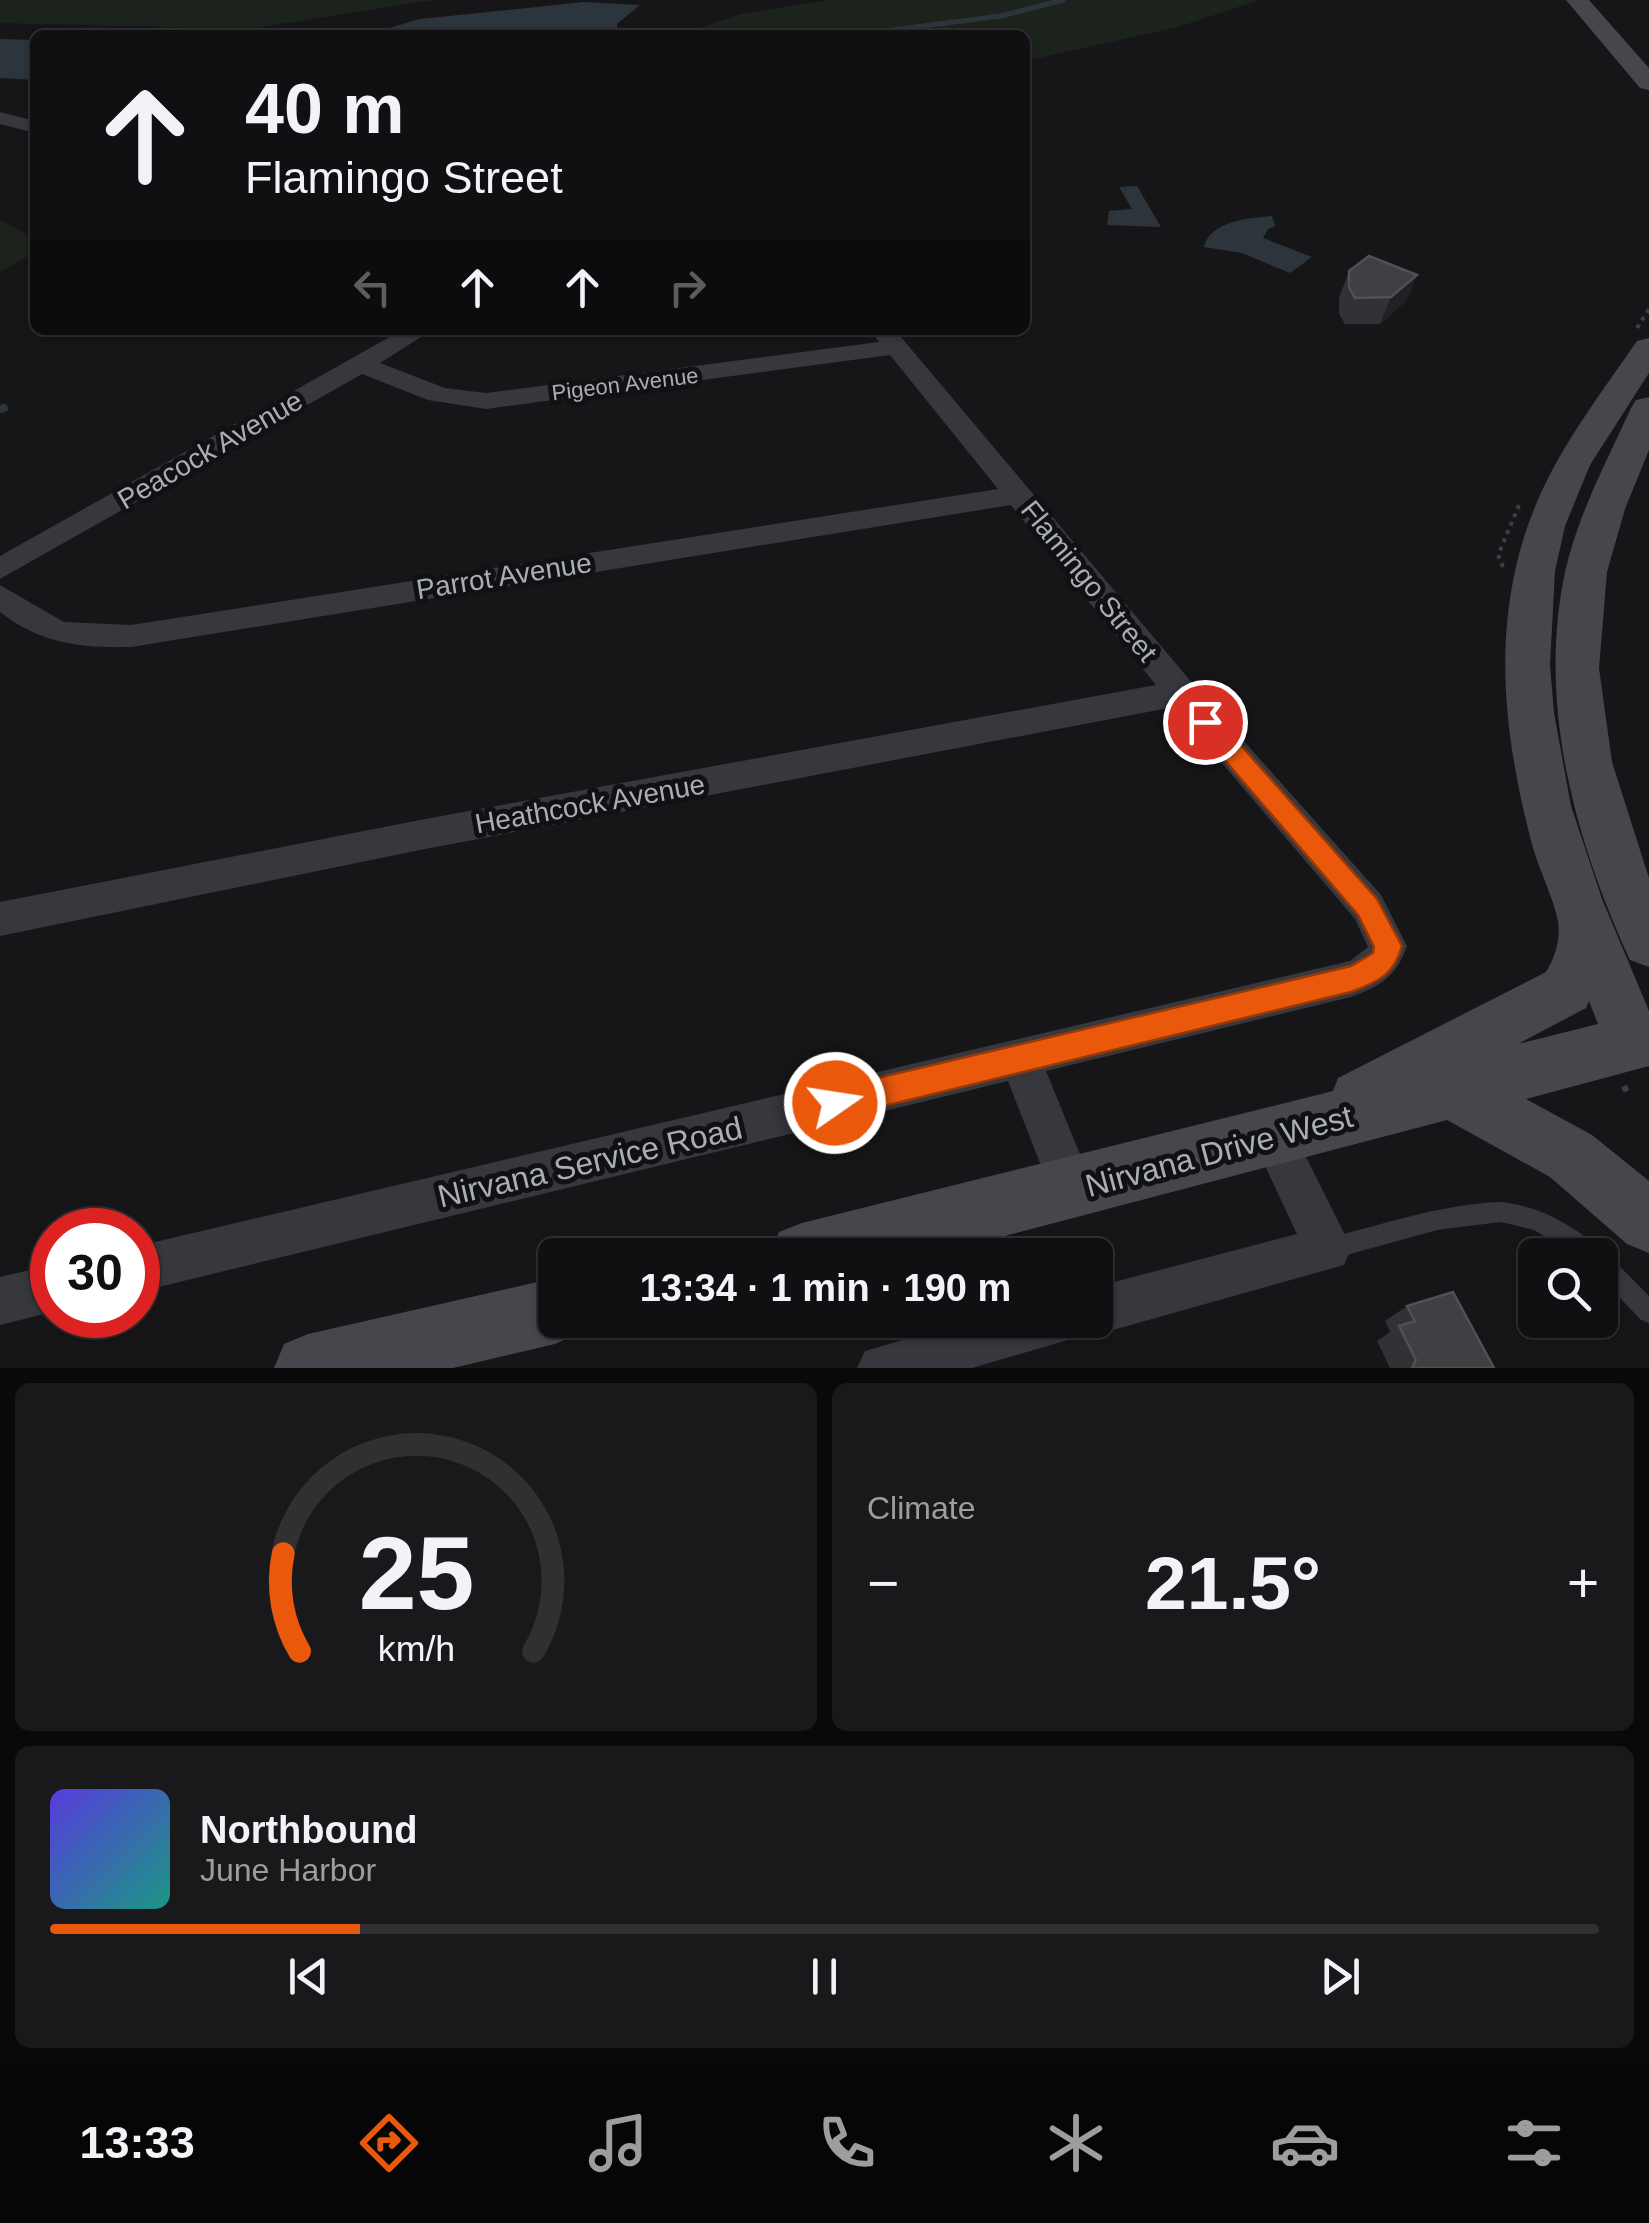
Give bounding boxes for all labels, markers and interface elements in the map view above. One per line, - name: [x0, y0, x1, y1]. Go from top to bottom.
- icon: ahead: [80, 70, 210, 200]
- text: 40 m: [245, 70, 405, 148]
- text: Flamingo Street: [245, 152, 563, 203]
- icon: left: [345, 260, 400, 315]
- icon: ahead: [450, 260, 505, 315]
- icon: ahead: [555, 260, 610, 315]
- icon: right: [660, 260, 715, 315]
- street label: Pigeon Avenue: [550, 363, 700, 405]
- street label: Peacock Avenue: [112, 385, 308, 515]
- street label: Flamingo Street: [1015, 494, 1163, 668]
- street label: Parrot Avenue: [414, 547, 594, 605]
- pin: [1163, 680, 1248, 765]
- icon: arrive: [1178, 695, 1233, 750]
- street label: Heathcock Avenue: [473, 769, 707, 839]
- position arrow: [783, 1051, 887, 1155]
- street label: Nirvana Drive West: [1082, 1098, 1357, 1204]
- street label: Nirvana Service Road: [434, 1109, 746, 1215]
- speed limit sign: 30: [30, 1208, 160, 1338]
- map controls: [1518, 1238, 1618, 1338]
- button: search: [1518, 1238, 1618, 1338]
- text: 13:34 · 1 min · 190 m: [640, 1267, 1011, 1309]
- text: Climate: [867, 1490, 975, 1526]
- text: 25: [358, 1515, 474, 1631]
- text: 21.5°: [1145, 1541, 1321, 1625]
- text: −: [867, 1552, 899, 1614]
- text: +: [1567, 1552, 1599, 1614]
- text: km/h: [377, 1629, 455, 1669]
- text: Northbound: [200, 1809, 417, 1851]
- text: June Harbor: [200, 1852, 376, 1888]
- icon: previous: [281, 1949, 336, 2004]
- icon: pause: [797, 1949, 852, 2004]
- icon: next: [1313, 1949, 1368, 2004]
- icon: directions: [354, 2108, 424, 2178]
- icon: music: [583, 2108, 653, 2178]
- icon: phone: [812, 2108, 882, 2178]
- icon: climate: [1041, 2108, 1111, 2178]
- icon: car: [1270, 2108, 1340, 2178]
- icon: filters: [1499, 2108, 1569, 2178]
- text: 13:33: [80, 2117, 195, 2168]

